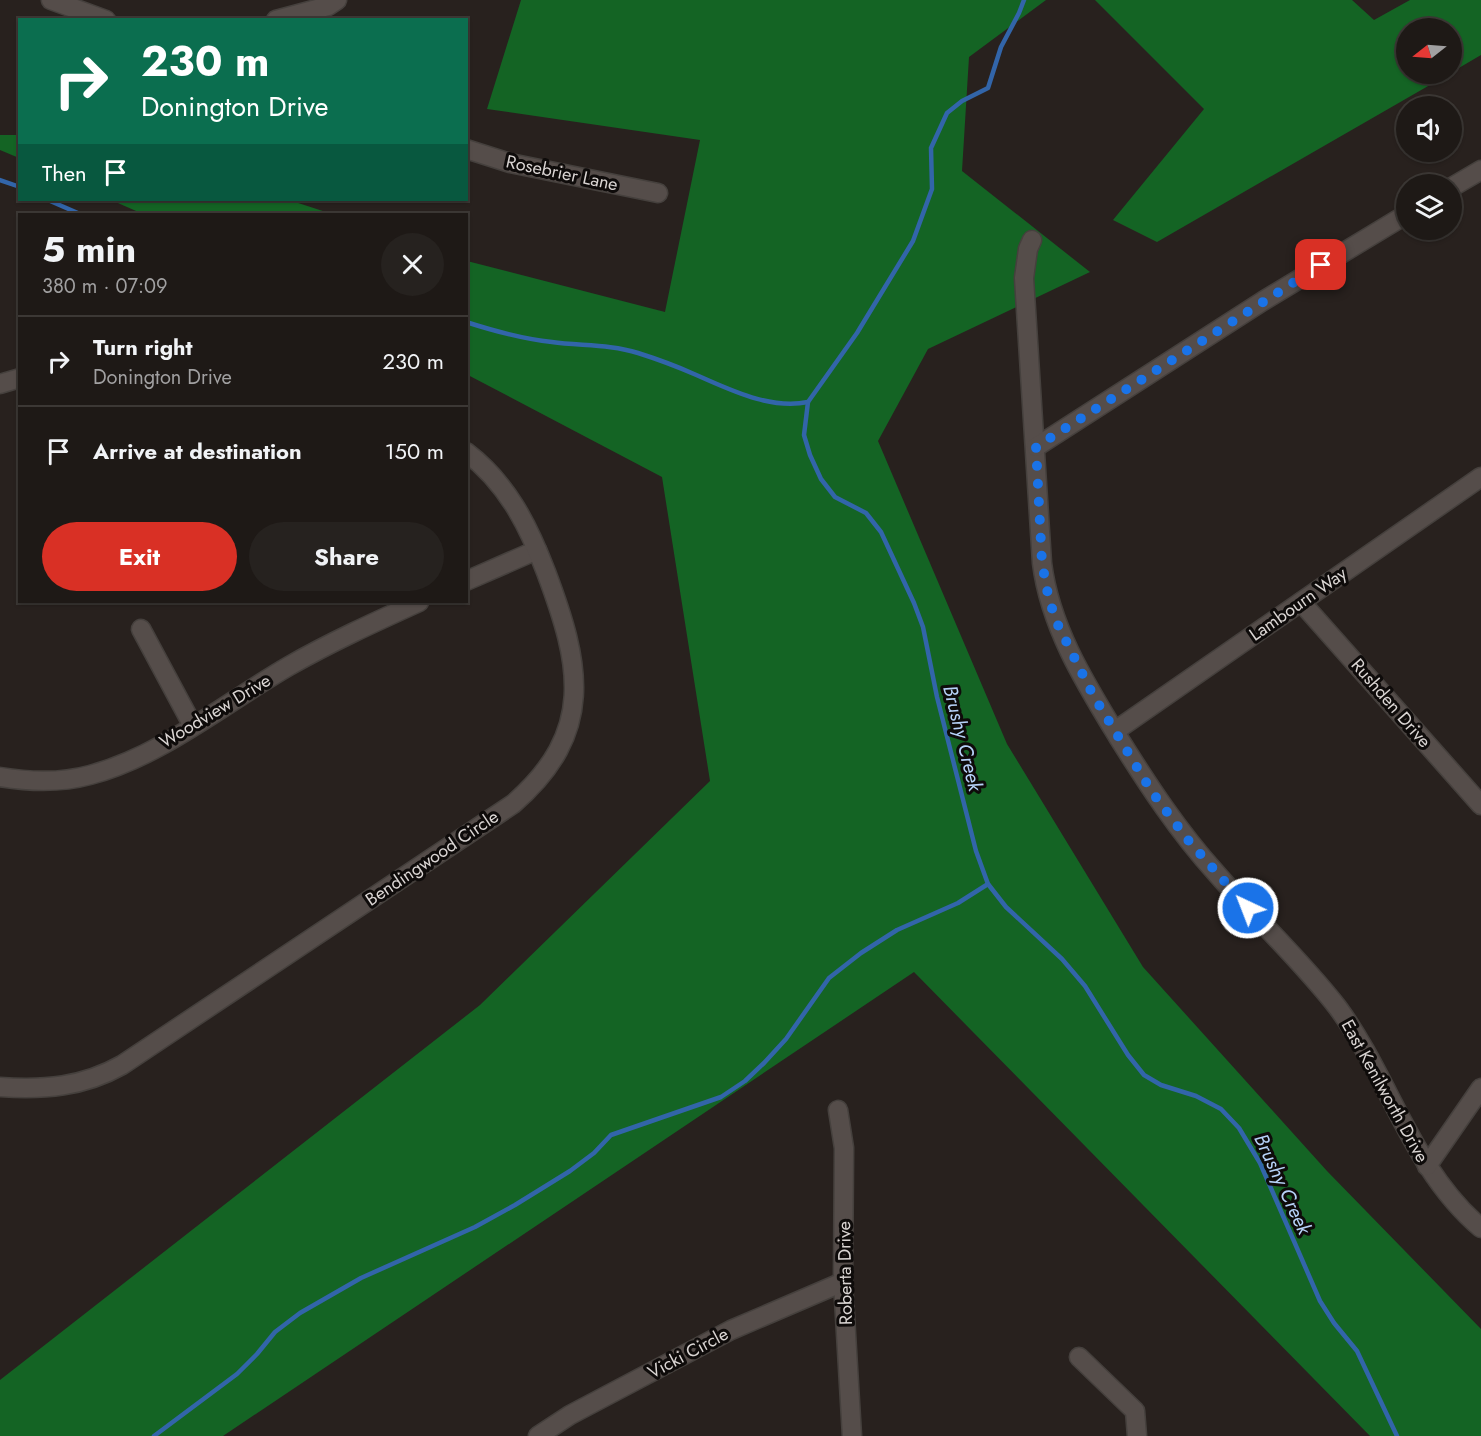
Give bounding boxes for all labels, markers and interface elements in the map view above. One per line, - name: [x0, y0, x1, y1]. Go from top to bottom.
- north arrow: [1396, 18, 1462, 84]
- map controls: [1396, 18, 1462, 240]
- text: 230 m: [141, 31, 269, 92]
- icon: right: [42, 42, 120, 120]
- text: Donington Drive: [141, 87, 328, 126]
- button: sound: [1396, 96, 1462, 162]
- street label: Rosebrier Lane: [504, 148, 620, 198]
- icon: arrive: [99, 156, 132, 189]
- text: Then: [42, 157, 87, 189]
- button: layers: [1396, 174, 1462, 240]
- text: 5 min: [42, 223, 136, 275]
- button: close: [381, 233, 444, 296]
- pin: [1295, 239, 1346, 290]
- icon: arrive: [1304, 248, 1337, 281]
- text: 380 m · 07:09: [42, 272, 167, 301]
- text: Turn right: [93, 331, 193, 363]
- icon: right: [42, 345, 75, 378]
- text: 230 m: [383, 345, 444, 377]
- text: Donington Drive: [93, 363, 232, 392]
- icon: arrive: [42, 435, 75, 468]
- text: Arrive at destination: [93, 435, 302, 467]
- text: 150 m: [385, 435, 444, 467]
- button: Exit: [42, 522, 237, 591]
- button: Share: [249, 522, 444, 591]
- street label: Lambourn Way: [1244, 561, 1352, 647]
- street label: Rushden Drive: [1345, 653, 1437, 753]
- street label: Woodview Drive: [154, 668, 276, 754]
- water label: Brushy Creek: [935, 682, 990, 796]
- street label: Bendingwood Circle: [360, 804, 504, 912]
- position arrow: [1216, 876, 1280, 940]
- street label: East Kenilworth Drive: [1335, 1015, 1435, 1167]
- water label: Brushy Creek: [1247, 1129, 1319, 1241]
- street label: Roberta Drive: [831, 1221, 859, 1325]
- street label: Vicki Circle: [643, 1321, 733, 1385]

